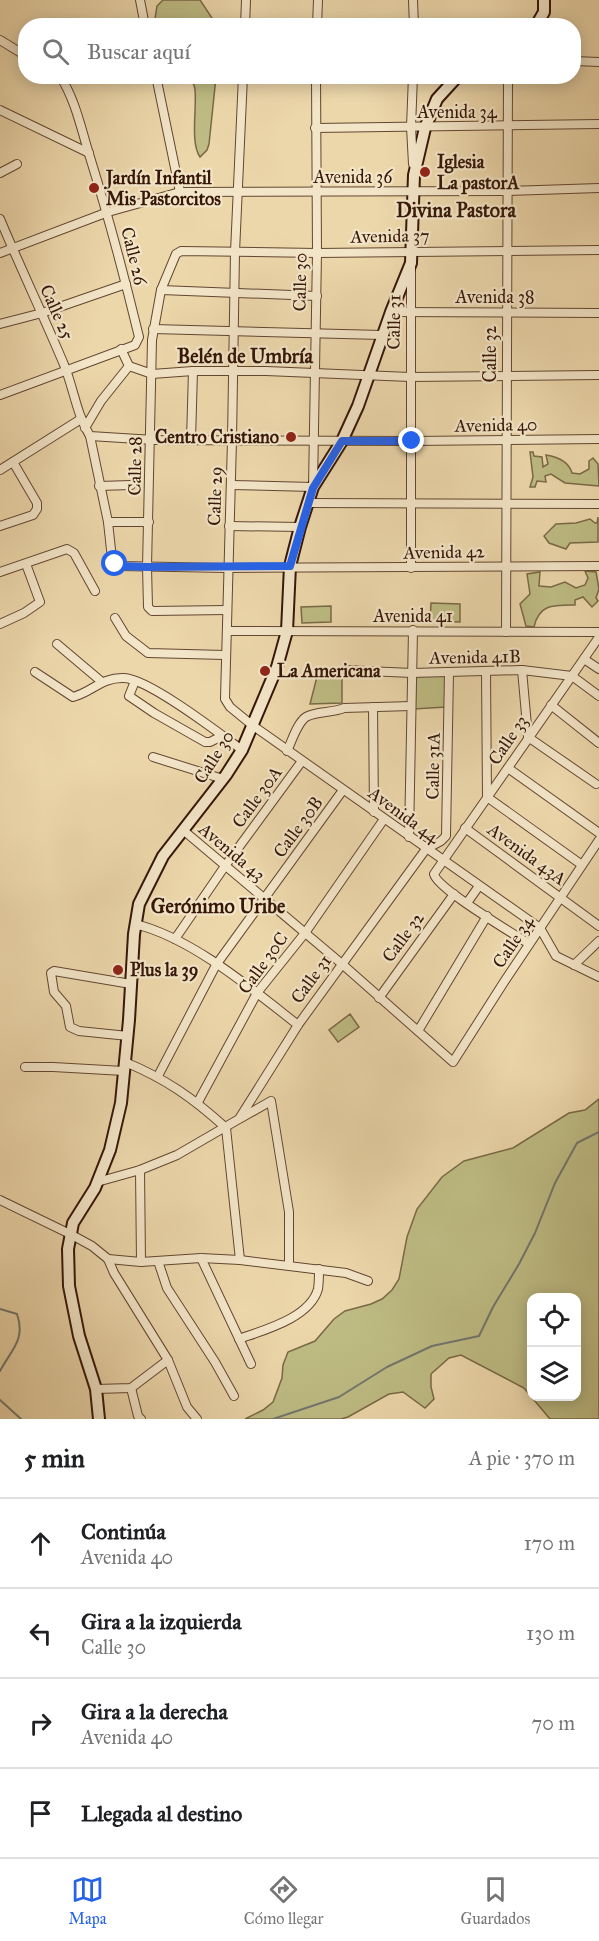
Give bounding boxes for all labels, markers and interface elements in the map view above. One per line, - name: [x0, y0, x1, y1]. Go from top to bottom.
- search box: [18, 18, 581, 84]
- icon: search: [39, 35, 72, 68]
- text: Buscar aquí: [87, 38, 190, 65]
- street label: Avenida 34: [416, 101, 498, 123]
- place label: Iglesia La pastorA: [437, 151, 520, 195]
- marker: Iglesia La pastorA: [418, 165, 432, 179]
- street label: Avenida 36: [313, 166, 393, 188]
- place label: Jardín Infantil Mis Pastorcitos: [104, 167, 221, 210]
- marker: Jardín Infantil Mis Pastorcitos: [87, 181, 101, 195]
- district label: Divina Pastora: [396, 198, 516, 222]
- street label: Avenida 37: [349, 224, 430, 248]
- street label: Calle 26: [116, 225, 152, 288]
- street label: Calle 30: [288, 253, 312, 311]
- street label: Calle 25: [35, 281, 79, 344]
- street label: Avenida 38: [454, 286, 535, 308]
- street label: Calle 31: [383, 294, 405, 350]
- street label: Calle 32: [479, 325, 501, 383]
- district label: Belén de Umbría: [177, 344, 314, 368]
- street label: Avenida 40: [453, 413, 538, 437]
- place label: Centro Cristiano: [155, 426, 279, 448]
- route end: [398, 427, 424, 453]
- marker: Centro Cristiano: [284, 430, 298, 444]
- street label: Calle 28: [123, 436, 147, 496]
- street label: Calle 29: [203, 466, 227, 526]
- street label: Avenida 42: [402, 540, 485, 564]
- route start: [101, 550, 127, 576]
- street label: Avenida 41: [372, 605, 453, 627]
- street label: Avenida 41B: [428, 645, 521, 669]
- place label: La Americana: [277, 660, 381, 682]
- marker: La Americana: [258, 664, 272, 678]
- street label: Calle 33: [483, 711, 533, 769]
- street label: Calle 30: [189, 726, 239, 788]
- street label: Calle 31A: [421, 732, 445, 800]
- street label: Calle 30A: [227, 762, 287, 832]
- street label: Avenida 44: [363, 781, 445, 849]
- street label: Calle 30B: [268, 792, 328, 862]
- street label: Avenida 43: [194, 817, 270, 886]
- street label: Avenida 43A: [483, 818, 571, 890]
- district label: Gerónimo Uribe: [151, 894, 286, 918]
- street label: Calle 32: [377, 907, 429, 967]
- street label: Calle 34: [488, 911, 539, 972]
- street label: Calle 30C: [233, 928, 293, 998]
- street label: Calle 31: [286, 950, 336, 1008]
- place label: Plus la 39: [130, 959, 198, 982]
- marker: Plus la 39: [111, 963, 125, 977]
- map controls: [527, 1293, 581, 1401]
- button: locate: [527, 1293, 581, 1347]
- button: layers: [527, 1347, 581, 1401]
- text: 5 min: [24, 1442, 85, 1474]
- text: A pie · 370 m: [469, 1446, 575, 1470]
- text: Continúa: [81, 1518, 166, 1545]
- icon: ahead: [24, 1527, 57, 1560]
- text: 170 m: [524, 1531, 575, 1555]
- text: Avenida 40: [81, 1545, 173, 1569]
- text: Gira a la izquierda: [81, 1608, 242, 1635]
- icon: left: [24, 1617, 57, 1650]
- text: 130 m: [526, 1621, 575, 1645]
- text: Calle 30: [81, 1635, 146, 1659]
- text: Gira a la derecha: [81, 1698, 228, 1725]
- icon: right: [24, 1707, 57, 1740]
- text: 70 m: [532, 1711, 575, 1735]
- text: Avenida 40: [81, 1725, 173, 1749]
- icon: arrive: [24, 1797, 57, 1830]
- text: Llegada al destino: [81, 1800, 242, 1827]
- tab: Mapa: [69, 1873, 107, 1928]
- tab: Cómo llegar: [244, 1873, 323, 1928]
- tab: Guardados: [461, 1873, 530, 1928]

